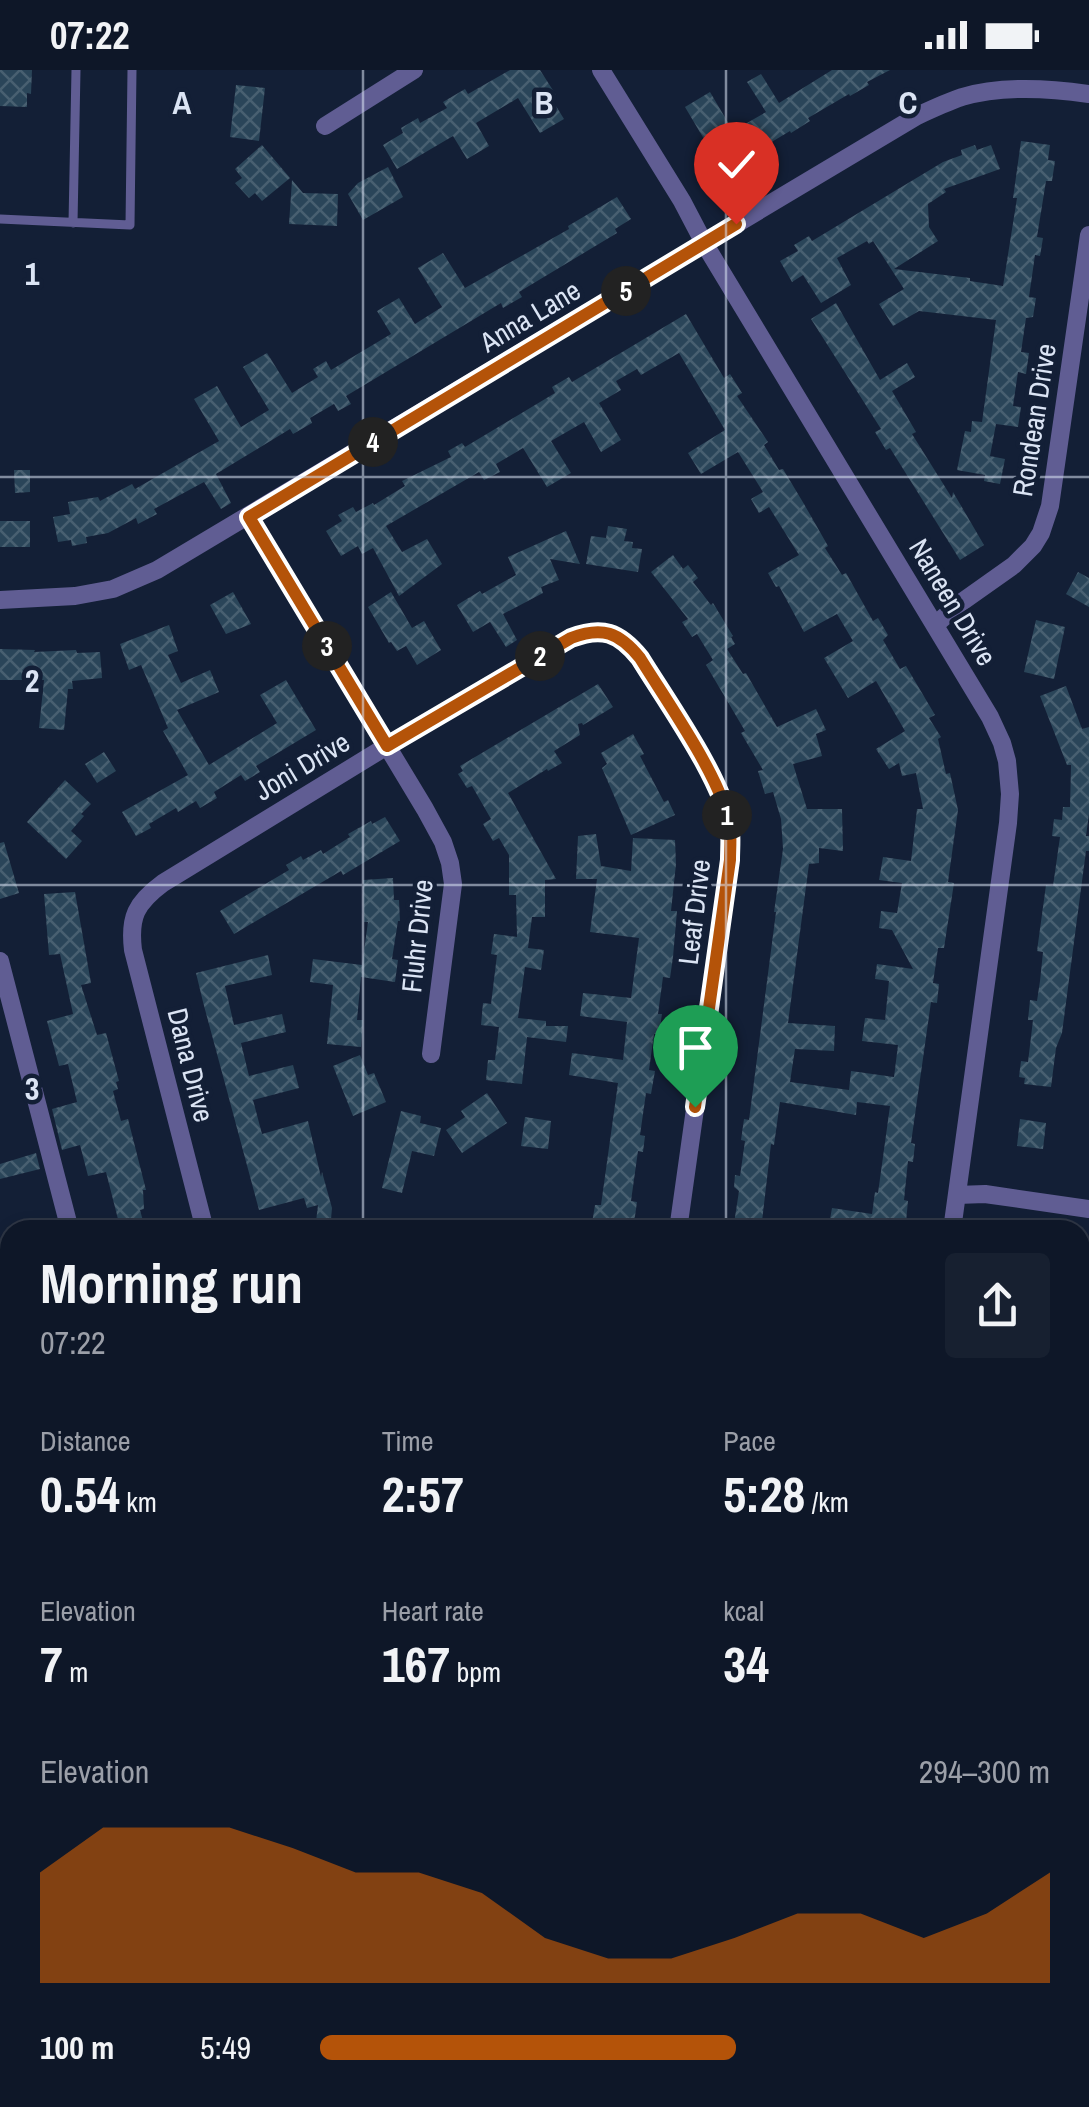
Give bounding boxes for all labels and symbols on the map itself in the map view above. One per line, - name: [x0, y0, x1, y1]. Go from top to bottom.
- text: A: [173, 81, 192, 124]
- text: B: [535, 81, 553, 124]
- text: C: [899, 81, 917, 124]
- pin: [694, 122, 779, 225]
- text: 1: [25, 252, 40, 295]
- pin: 5: [601, 266, 651, 316]
- street label: Anna Lane: [472, 271, 587, 361]
- street label: Rondean Drive: [1003, 341, 1065, 499]
- pin: 4: [348, 417, 398, 467]
- street label: Naneen Drive: [900, 532, 1006, 672]
- pin: 3: [302, 621, 352, 671]
- pin: 2: [515, 631, 565, 681]
- text: 2: [25, 659, 39, 702]
- street label: Joni Drive: [247, 723, 357, 809]
- pin: 1: [702, 790, 752, 840]
- street label: Leaf Drive: [669, 857, 719, 967]
- street label: Fluhr Drive: [392, 878, 442, 994]
- street label: Dana Drive: [159, 1004, 223, 1126]
- pin: [653, 1005, 738, 1108]
- text: 3: [25, 1067, 39, 1110]

